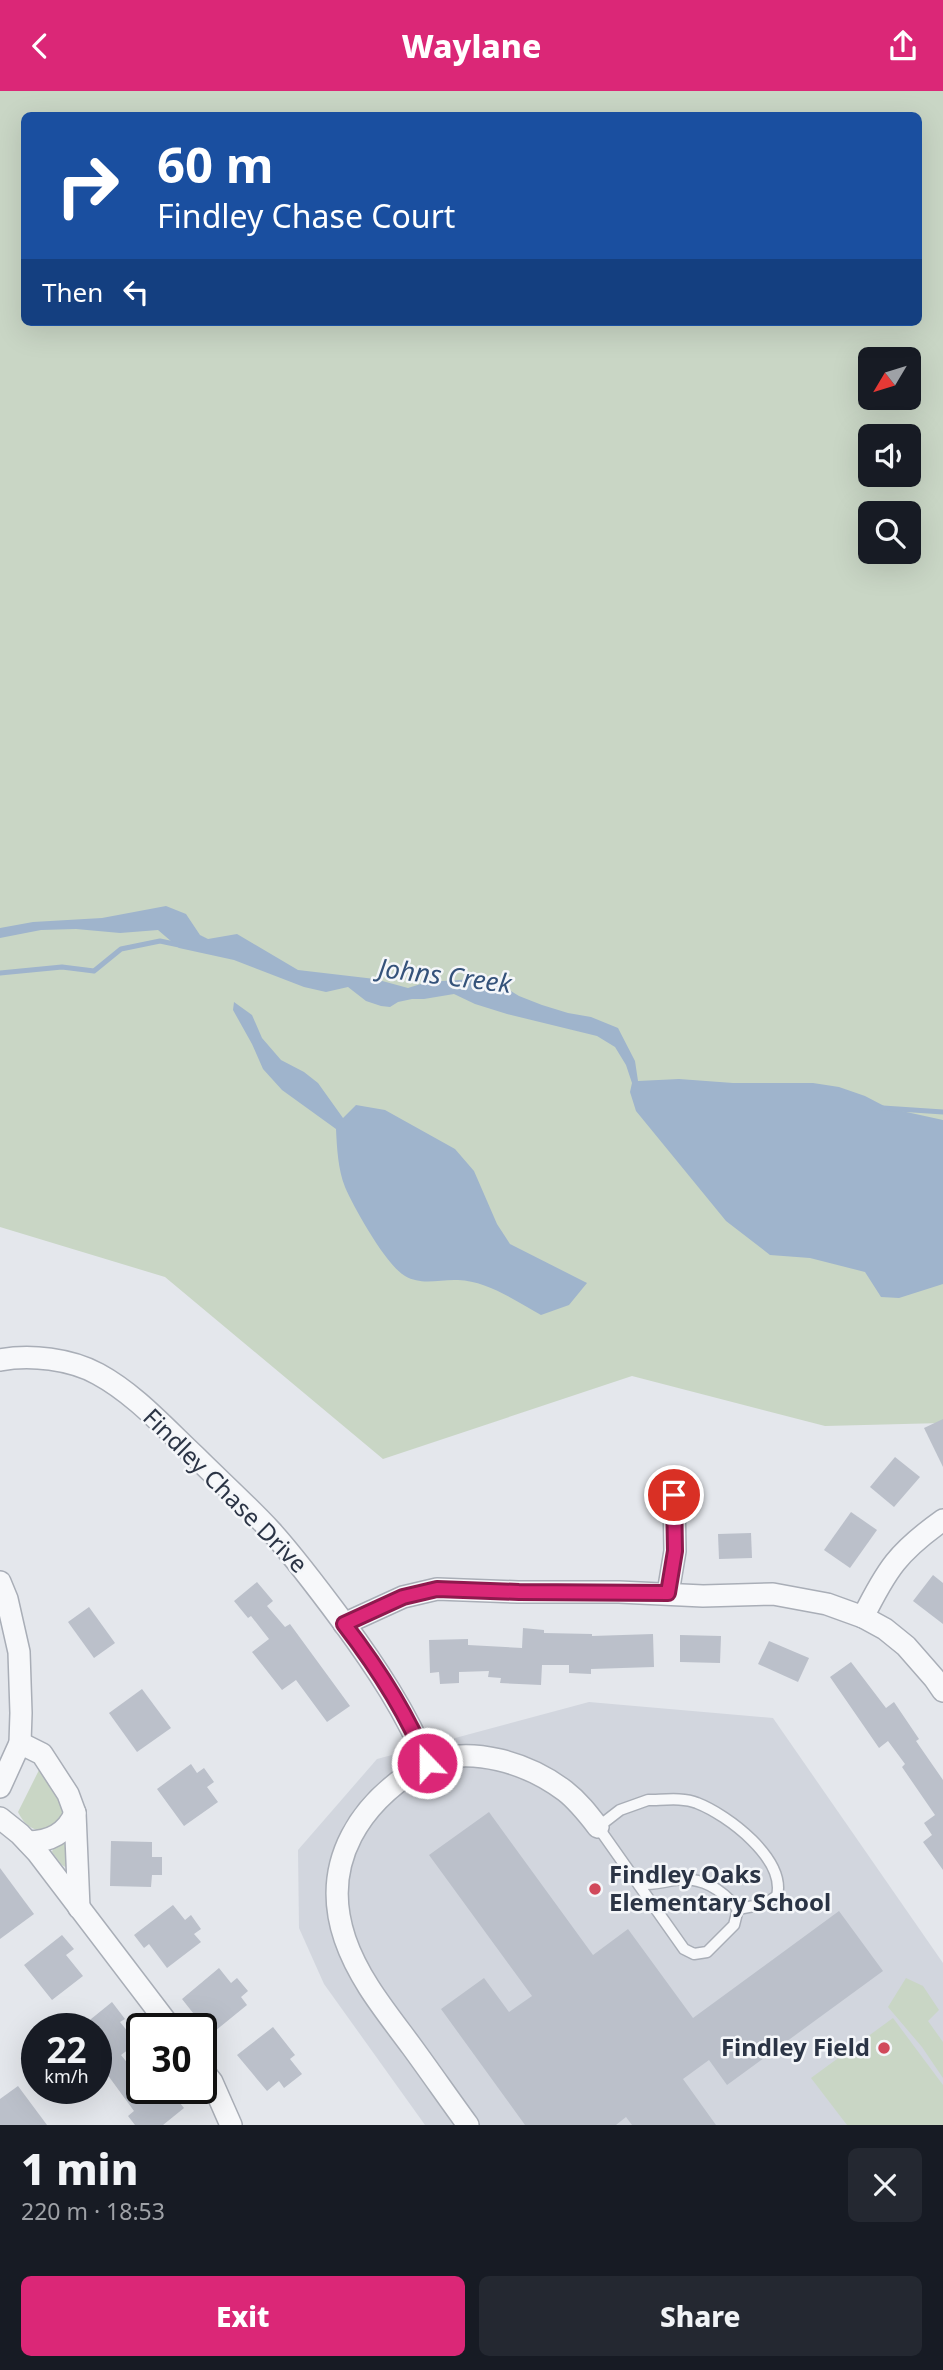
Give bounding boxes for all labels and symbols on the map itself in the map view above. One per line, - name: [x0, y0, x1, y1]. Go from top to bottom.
- north arrow: [858, 347, 920, 409]
- water label: Johns Creek: [372, 948, 515, 1001]
- street label: Findley Chase Drive: [137, 1400, 316, 1579]
- pin: [644, 1465, 704, 1525]
- position arrow: [390, 1726, 464, 1800]
- place label: Findley Oaks Elementary School: [609, 1857, 831, 1918]
- marker: Findley Oaks Elementary School: [587, 1881, 603, 1897]
- speed limit sign: 30: [126, 2013, 217, 2104]
- place label: Findley Field: [721, 2030, 870, 2063]
- marker: Findley Field: [876, 2040, 892, 2056]

